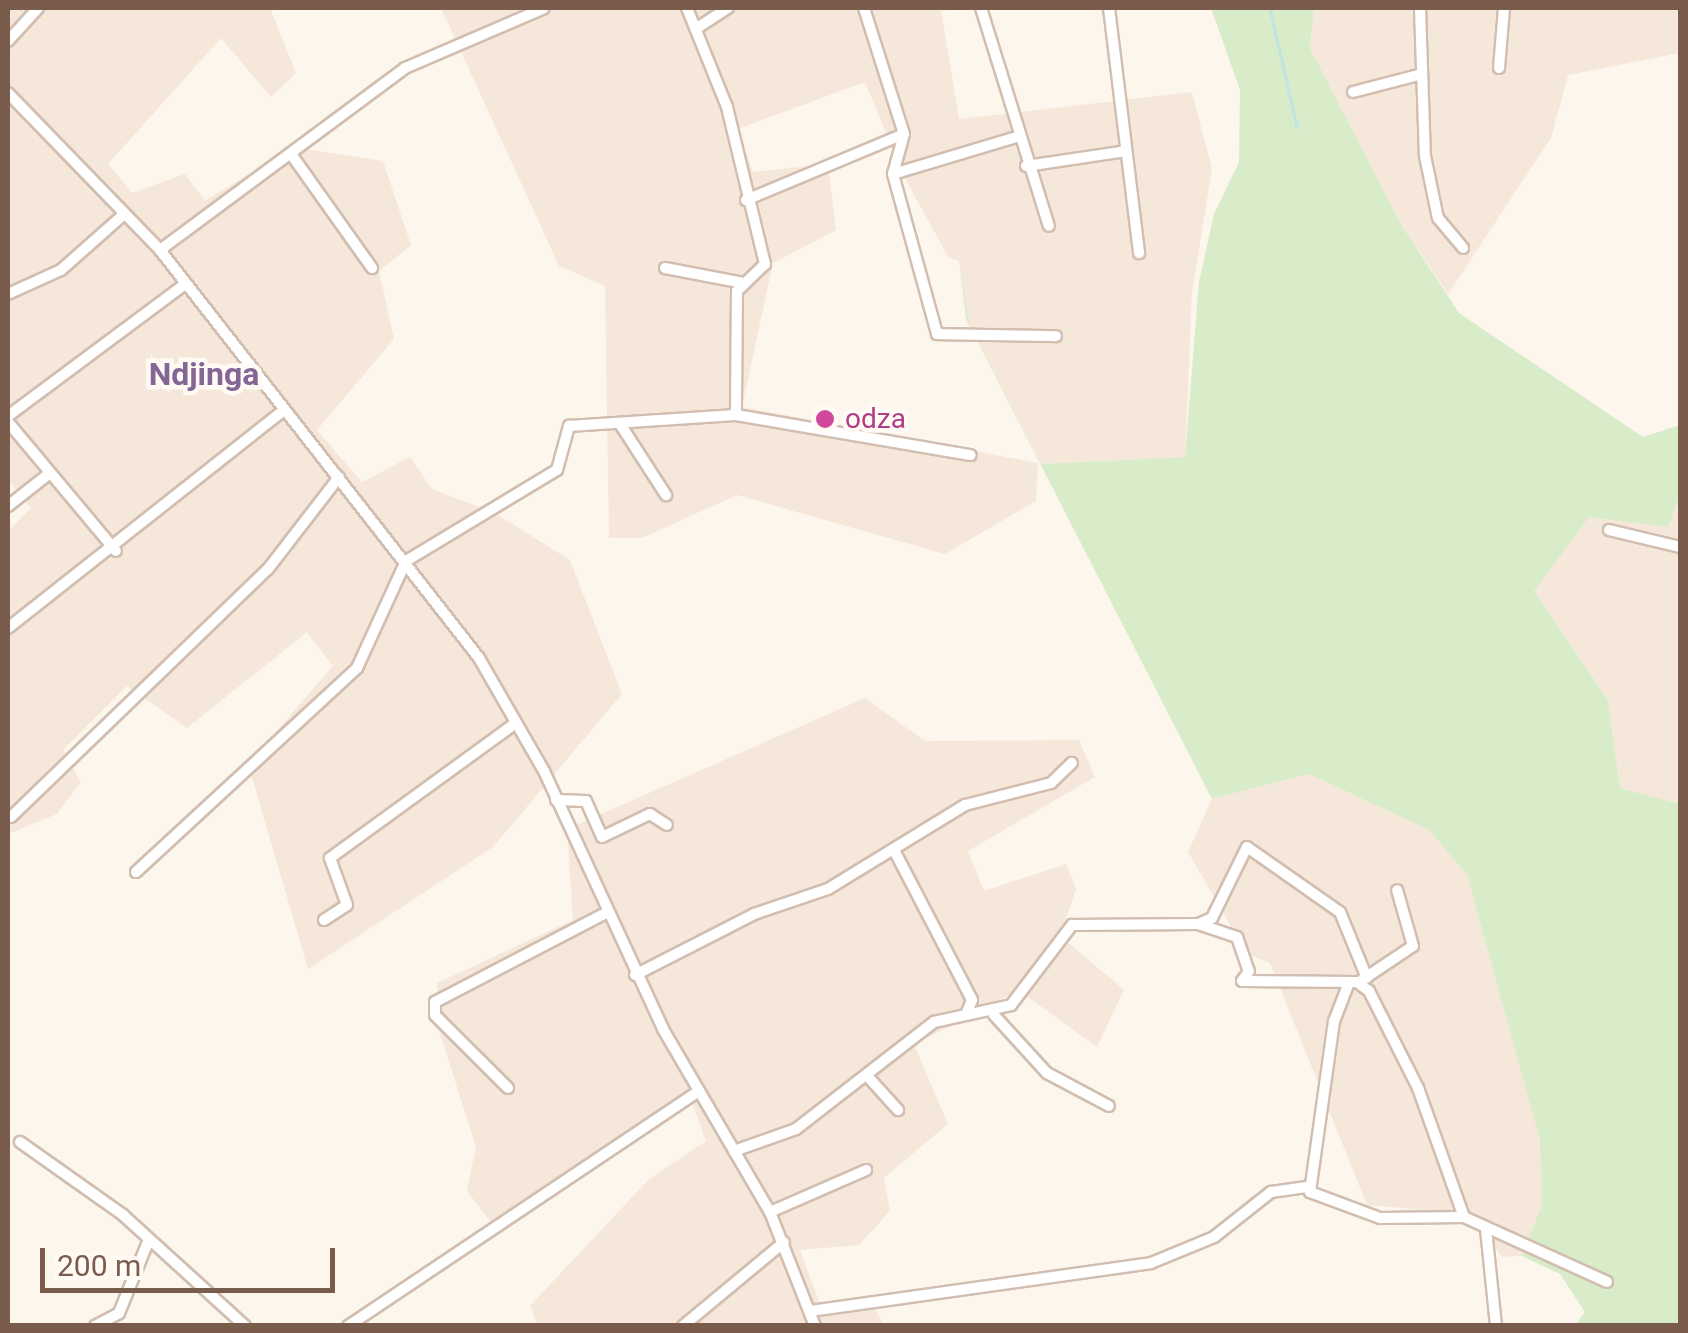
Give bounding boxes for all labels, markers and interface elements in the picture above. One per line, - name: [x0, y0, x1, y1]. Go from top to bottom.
- district label: Ndjinga: [149, 355, 259, 393]
- place label: odza: [845, 402, 906, 436]
- marker: odza: [814, 408, 836, 430]
- scale bar: [45, 1228, 340, 1290]
- text: 200 m: [57, 1248, 141, 1283]

